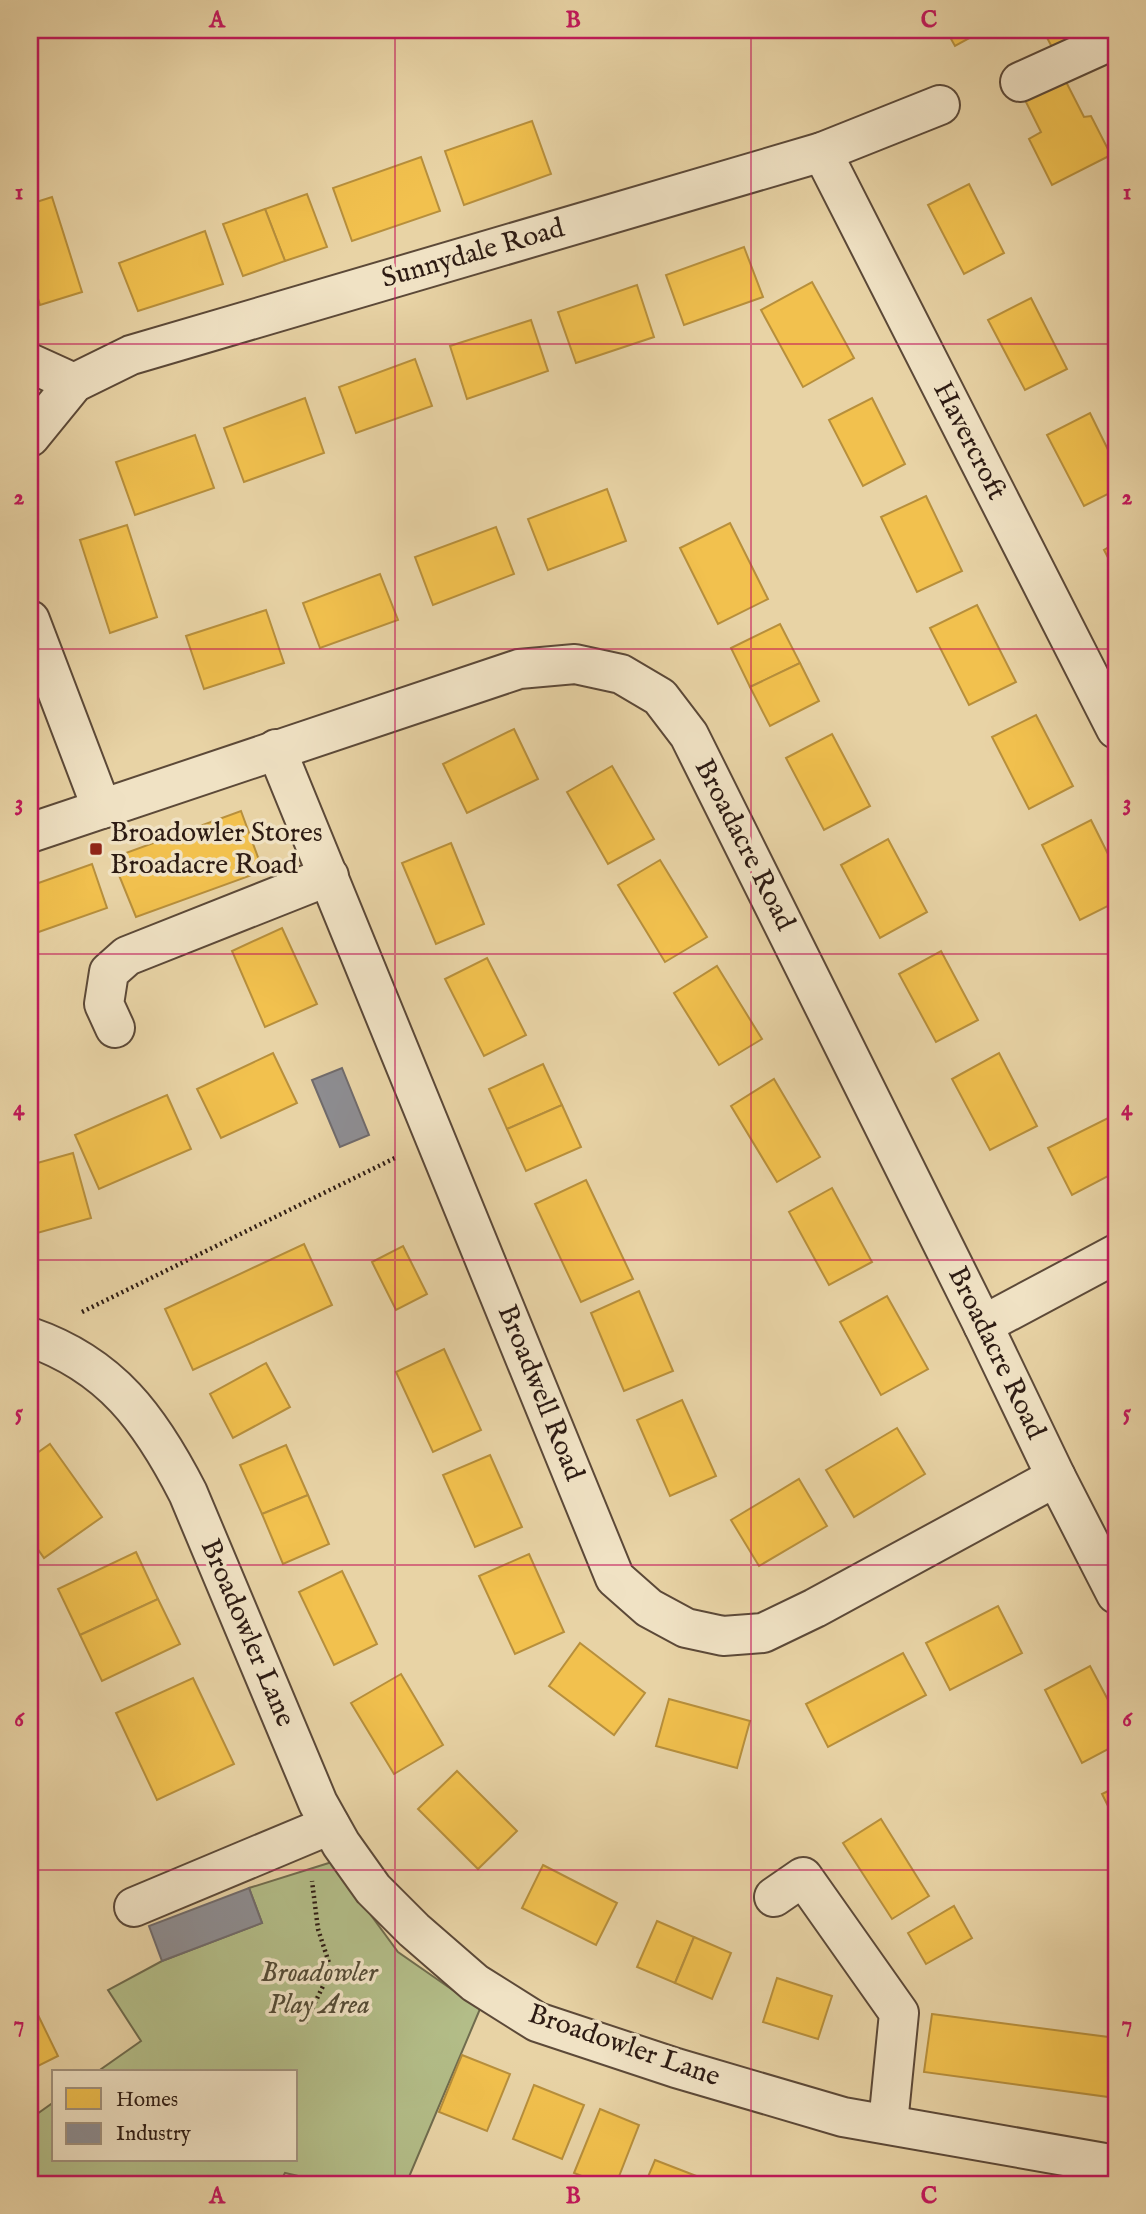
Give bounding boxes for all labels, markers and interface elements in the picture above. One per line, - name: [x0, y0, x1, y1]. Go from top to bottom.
- text: A: [208, 6, 226, 35]
- text: B: [565, 6, 581, 35]
- text: C: [921, 6, 938, 35]
- text: 1: [15, 178, 23, 207]
- text: 1: [1123, 178, 1131, 207]
- street label: Sunnydale Road: [378, 211, 568, 297]
- street label: Havercroft: [924, 376, 1014, 506]
- text: 2: [14, 483, 25, 512]
- text: 2: [1122, 483, 1133, 512]
- street label: Broadacre Road: [686, 753, 802, 937]
- text: 3: [15, 789, 23, 818]
- text: 3: [1123, 789, 1131, 818]
- place label: Broadowler Stores Broadacre Road: [110, 816, 323, 883]
- marker: Broadowler Stores Broadacre Road: [88, 841, 104, 857]
- text: 4: [13, 1094, 25, 1123]
- text: 4: [1121, 1094, 1133, 1123]
- street label: Broadacre Road: [939, 1261, 1053, 1445]
- street label: Broadwell Road: [489, 1300, 591, 1486]
- text: 5: [15, 1399, 24, 1428]
- text: 5: [1123, 1399, 1132, 1428]
- street label: Broadowler Lane: [192, 1534, 302, 1732]
- text: 6: [14, 1705, 25, 1734]
- text: 6: [1122, 1705, 1133, 1734]
- park label: Broadowler Play Area: [261, 1956, 379, 2023]
- street label: Broadowler Lane: [523, 1997, 725, 2095]
- text: 7: [14, 2010, 24, 2039]
- text: 7: [1122, 2010, 1132, 2039]
- legend: [52, 2070, 298, 2162]
- text: Homes: [116, 2087, 178, 2114]
- text: Industry: [116, 2121, 192, 2148]
- text: A: [208, 2182, 226, 2211]
- text: B: [565, 2182, 581, 2211]
- text: C: [921, 2182, 938, 2211]

